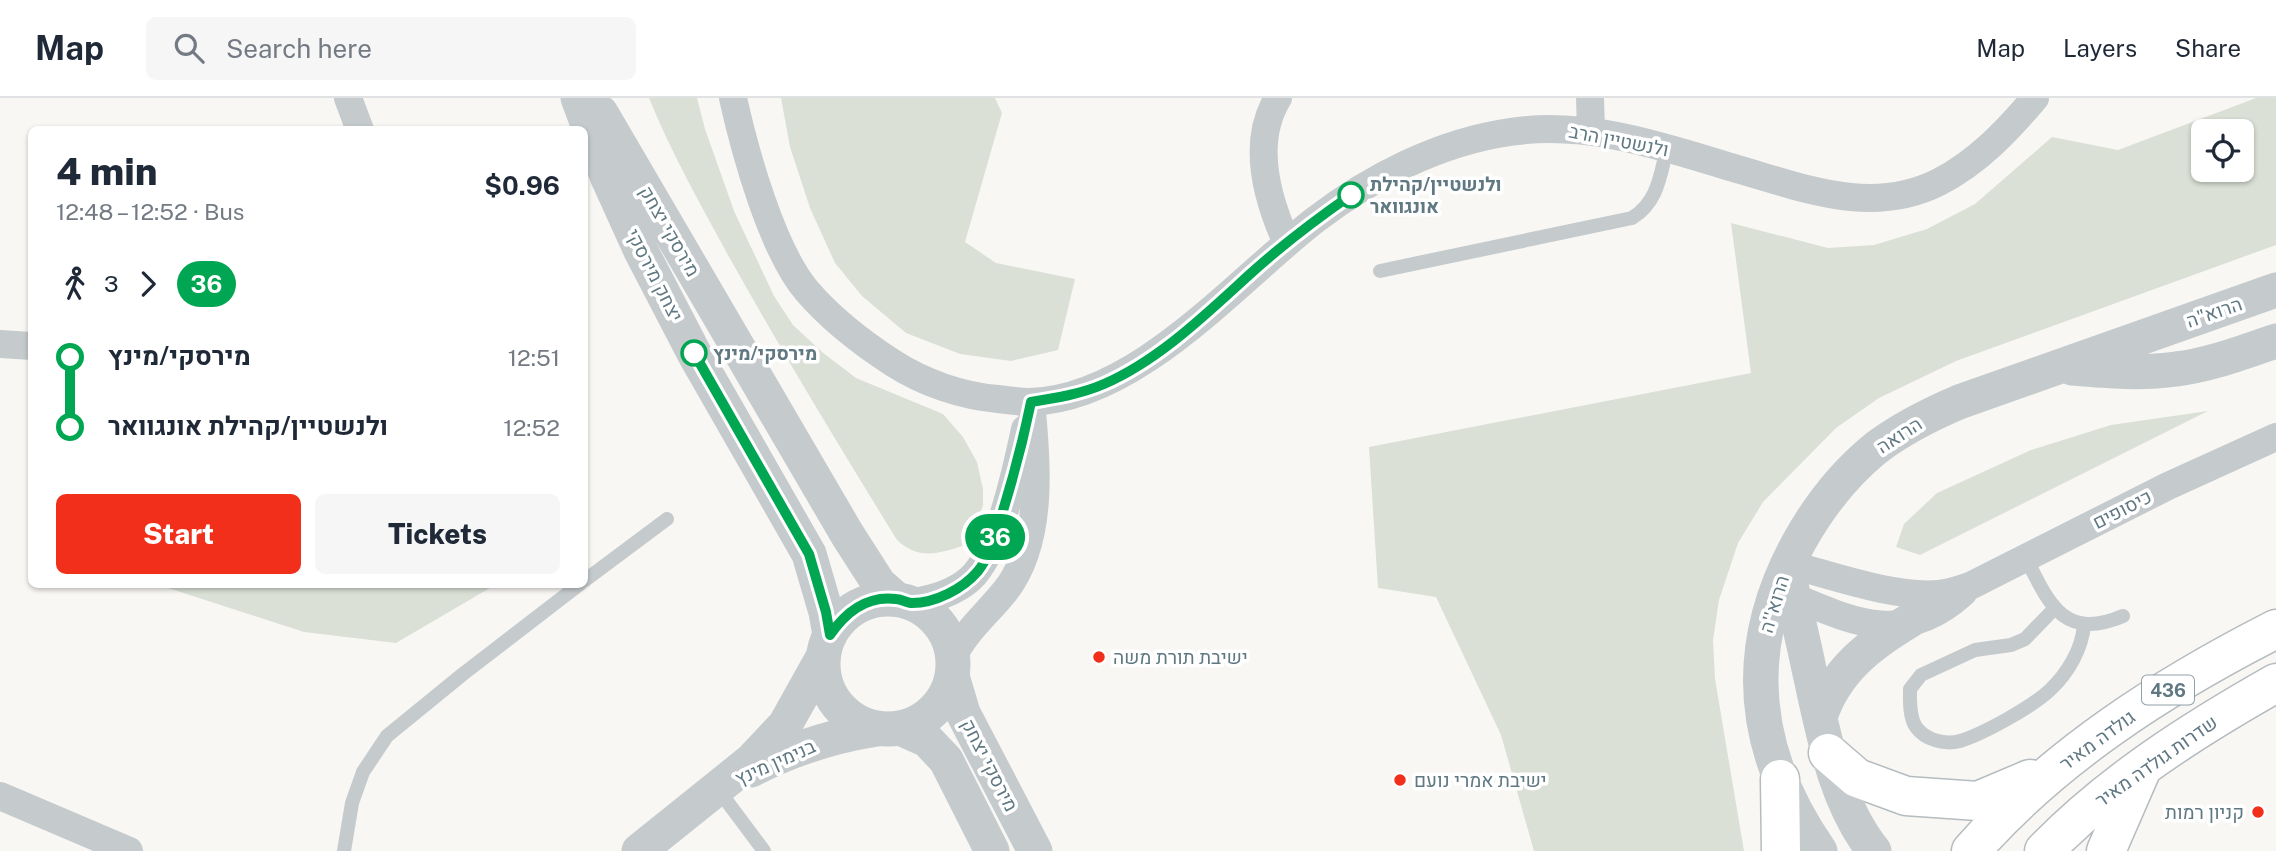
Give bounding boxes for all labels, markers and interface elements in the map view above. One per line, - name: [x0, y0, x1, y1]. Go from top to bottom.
- search box: [146, 17, 636, 80]
- text: Map: [35, 29, 104, 67]
- icon: search: [170, 29, 208, 67]
- text: Search here: [226, 33, 372, 64]
- text: Map: [1976, 34, 2025, 62]
- text: Layers: [2063, 34, 2137, 62]
- text: Share: [2175, 34, 2241, 62]
- map controls: [2191, 119, 2254, 182]
- button: locate: [2191, 119, 2254, 182]
- street label: ולנשטיין הרב: [1567, 120, 1671, 160]
- text: 4 min: [56, 149, 158, 194]
- text: $0.96: [484, 170, 560, 201]
- place label: ולנשטיין/קהילת אונגוואר: [1370, 173, 1502, 217]
- street label: מירסקי יצחק: [635, 182, 705, 280]
- marker: ולנשטיין/קהילת אונגוואר: [1338, 182, 1364, 208]
- text: 12:48 – 12:52 · Bus: [56, 198, 244, 225]
- street label: יצחק מירסקי: [622, 225, 688, 325]
- icon: walk: [56, 265, 94, 303]
- icon: forward: [129, 265, 167, 303]
- text: 3: [104, 270, 119, 297]
- text: 36: [191, 270, 222, 298]
- street label: הרוא"ה: [2183, 292, 2245, 332]
- text: מירסקי/מינץ: [108, 340, 251, 371]
- marker: מירסקי/מינץ: [681, 340, 707, 366]
- place label: מירסקי/מינץ: [713, 342, 817, 364]
- text: 12:51: [508, 344, 560, 371]
- text: ולנשטיין/קהילת אונגוואר: [108, 410, 388, 441]
- street label: הרואה: [1872, 412, 1926, 458]
- text: 12:52: [503, 414, 560, 441]
- street label: כיסופים: [2089, 485, 2155, 533]
- button: Start: [56, 494, 301, 574]
- button: Tickets: [315, 494, 560, 574]
- line badge: 36: [964, 514, 1026, 560]
- text: 36: [979, 523, 1011, 551]
- street label: הרוא''ה: [1755, 573, 1793, 635]
- place label: ישיבת תורת משה: [1113, 646, 1248, 668]
- marker: ישיבת תורת משה: [1091, 649, 1107, 665]
- road number: 436: [2142, 676, 2194, 704]
- street label: גולדה מאיר: [2055, 705, 2139, 775]
- street label: שדרות גולדה מאיר: [2091, 711, 2221, 811]
- street label: מירסקי יצחק: [957, 715, 1023, 815]
- street label: בנימין מינץ: [732, 735, 818, 789]
- place label: ישיבת אמרי נועם: [1414, 769, 1547, 791]
- marker: ישיבת אמרי נועם: [1392, 772, 1408, 788]
- place label: קניון רמות: [2165, 801, 2244, 823]
- marker: קניון רמות: [2250, 804, 2266, 820]

